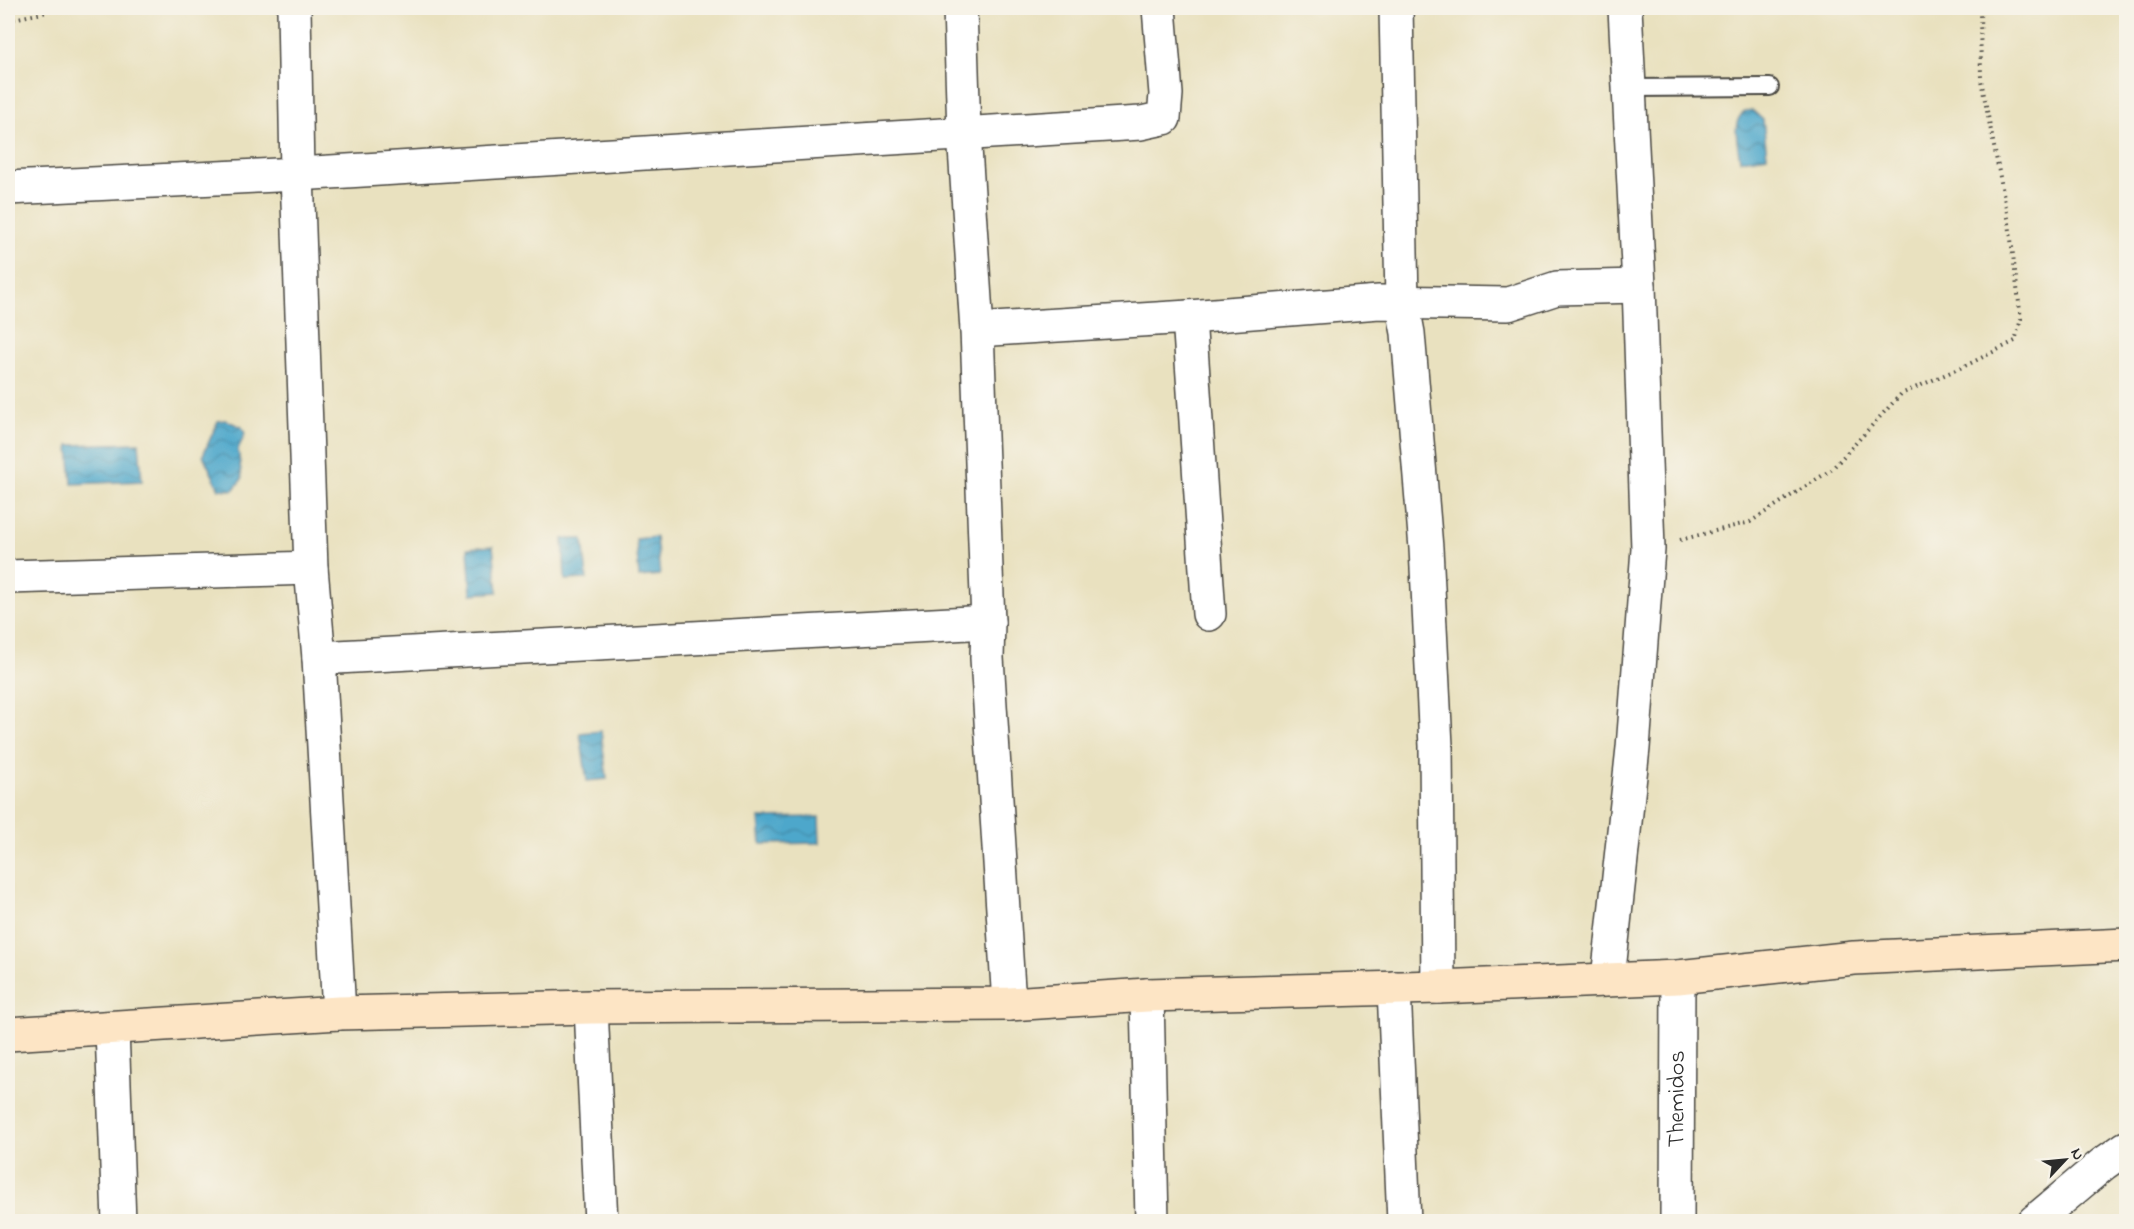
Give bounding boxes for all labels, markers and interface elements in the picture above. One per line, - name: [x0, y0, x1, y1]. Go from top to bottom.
- street label: Themidos: [1660, 1050, 1695, 1148]
- north arrow: [2035, 1130, 2095, 1190]
- text: N: [2064, 1144, 2090, 1165]

